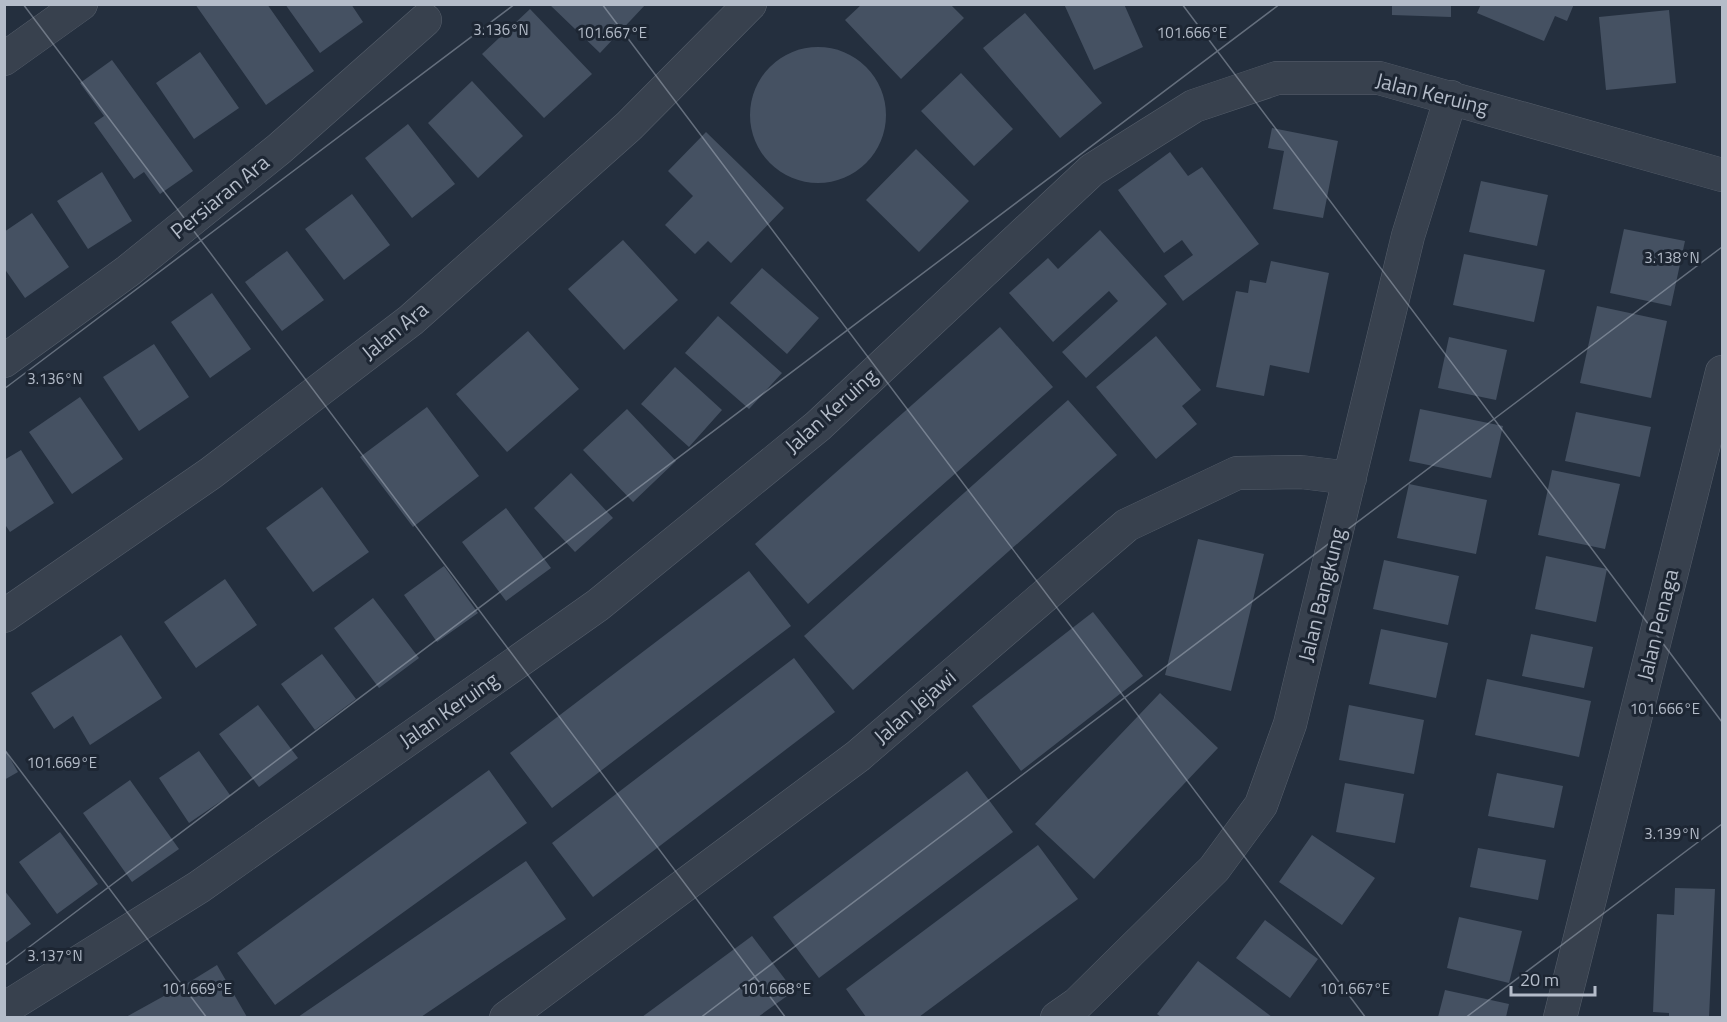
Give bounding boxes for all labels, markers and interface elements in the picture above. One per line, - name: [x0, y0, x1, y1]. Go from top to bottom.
- text: 3.136°N: [473, 18, 529, 41]
- text: 101.667°E: [577, 21, 647, 44]
- text: 101.666°E: [1157, 21, 1227, 44]
- street label: Jalan Keruing: [1372, 64, 1492, 123]
- street label: Persiaran Ara: [163, 146, 276, 246]
- text: 3.138°N: [1644, 246, 1700, 269]
- street label: Jalan Ara: [354, 293, 435, 367]
- street label: Jalan Keruing: [777, 360, 884, 461]
- text: 3.136°N: [27, 367, 83, 390]
- street label: Jalan Bangkung: [1289, 524, 1353, 665]
- street label: Jalan Penaga: [1628, 565, 1686, 684]
- street label: Jalan Jejawi: [866, 661, 963, 751]
- street label: Jalan Keruing: [392, 663, 505, 755]
- text: 101.666°E: [1630, 697, 1700, 720]
- text: 101.669°E: [27, 751, 97, 774]
- text: 3.139°N: [1644, 822, 1700, 845]
- text: 3.137°N: [27, 944, 83, 967]
- scale bar: [1511, 959, 1595, 997]
- text: 20 m: [1520, 966, 1559, 993]
- text: 101.669°E: [162, 977, 232, 1000]
- text: 101.668°E: [741, 977, 811, 1000]
- text: 101.667°E: [1320, 977, 1390, 1000]

